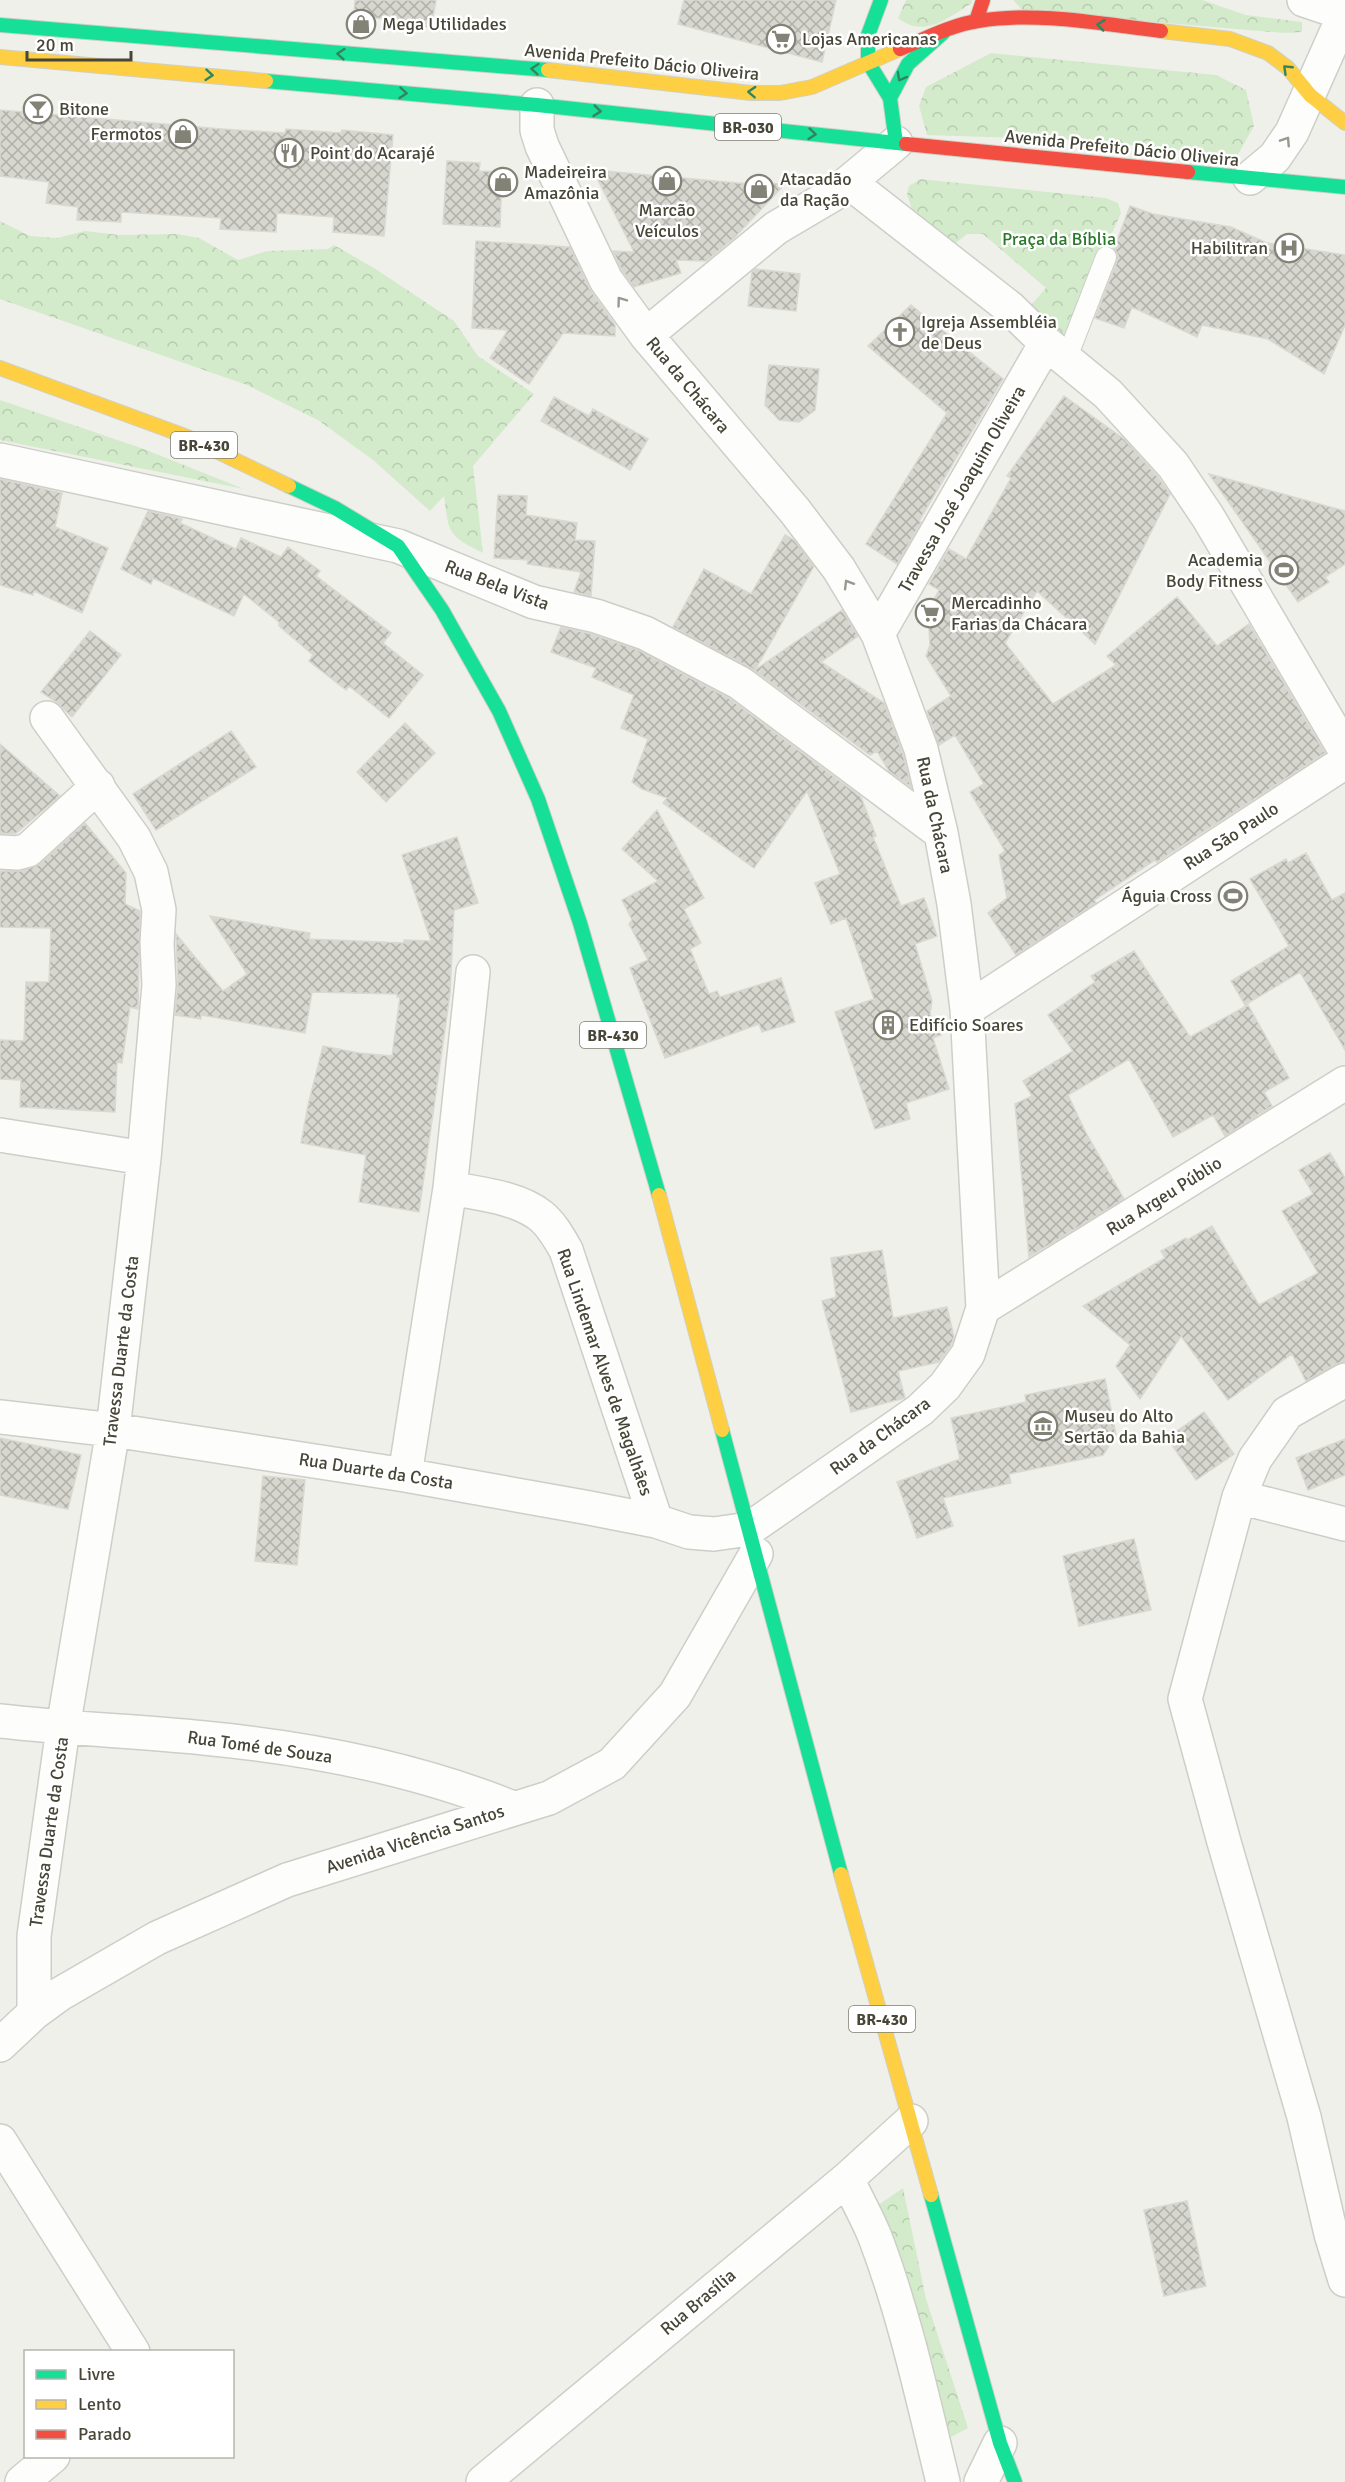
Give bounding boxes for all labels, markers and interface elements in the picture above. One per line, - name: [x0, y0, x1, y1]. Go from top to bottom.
- shop icon: Mega Utilidades: [345, 8, 377, 40]
- place label: Mega Utilidades: [382, 13, 507, 35]
- one-way arrow: [1097, 19, 1106, 32]
- supermarket icon: Lojas Americanas: [765, 23, 797, 55]
- scale bar: [27, 24, 130, 62]
- place label: Lojas Americanas: [802, 28, 937, 50]
- text: 20 m: [36, 34, 74, 56]
- street label: Avenida Prefeito Dácio Oliveira: [524, 39, 760, 85]
- one-way arrow: [336, 48, 345, 61]
- one-way arrow: [531, 63, 540, 76]
- one-way arrow: [1284, 65, 1295, 76]
- one-way arrow: [205, 69, 214, 82]
- one-way arrow: [897, 71, 908, 81]
- one-way arrow: [399, 86, 408, 99]
- one-way arrow: [748, 86, 757, 99]
- bar icon: Bitone: [22, 93, 54, 125]
- place label: Bitone: [59, 98, 109, 120]
- one-way arrow: [593, 105, 602, 117]
- road number: BR-030: [715, 114, 781, 140]
- shop icon: Fermotos: [167, 118, 199, 150]
- place label: Fermotos: [91, 123, 162, 145]
- street label: Avenida Prefeito Dácio Oliveira: [1004, 125, 1240, 171]
- one-way arrow: [808, 128, 817, 140]
- restaurant icon: Point do Acarajé: [273, 137, 305, 169]
- one-way arrow: [1279, 137, 1290, 148]
- place label: Point do Acarajé: [310, 142, 435, 164]
- place label: Madeireira Amazônia: [524, 161, 607, 204]
- shop icon: Marcão Veículos: [651, 165, 683, 197]
- shop icon: Madeireira Amazônia: [487, 166, 519, 198]
- place label: Atacadão da Ração: [780, 168, 852, 211]
- shop icon: Atacadão da Ração: [743, 173, 775, 205]
- place label: Marcão Veículos: [635, 199, 699, 242]
- park label: Praça da Bíblia: [1002, 228, 1116, 250]
- hospital icon: Habilitran: [1273, 232, 1305, 264]
- place label: Habilitran: [1191, 237, 1268, 259]
- one-way arrow: [617, 296, 628, 307]
- place label: Igreja Assembléia de Deus: [921, 311, 1057, 354]
- church icon: Igreja Assembléia de Deus: [884, 316, 916, 348]
- street label: Rua da Chácara: [641, 332, 735, 438]
- street label: Travessa José Joaquim Oliveira: [894, 381, 1030, 597]
- road number: BR-430: [171, 432, 237, 458]
- place label: Academia Body Fitness: [1166, 549, 1263, 592]
- sports icon: Academia Body Fitness: [1268, 554, 1300, 586]
- street label: Rua Bela Vista: [442, 555, 552, 615]
- one-way arrow: [844, 580, 855, 590]
- place label: Mercadinho Farias da Chácara: [951, 592, 1087, 635]
- supermarket icon: Mercadinho Farias da Chácara: [914, 597, 946, 629]
- street label: Rua da Chácara: [912, 755, 958, 875]
- street label: Rua São Paulo: [1179, 797, 1283, 875]
- sports icon: Águia Cross: [1217, 880, 1249, 912]
- place label: Águia Cross: [1122, 885, 1212, 907]
- building icon: Edifício Soares: [872, 1009, 904, 1041]
- place label: Edifício Soares: [909, 1014, 1024, 1036]
- road number: BR-430: [580, 1022, 646, 1048]
- street label: Rua Argeu Públio: [1102, 1152, 1226, 1240]
- street label: Rua Lindemar Alves de Magalhães: [552, 1245, 658, 1499]
- street label: Travessa Duarte da Costa: [98, 1254, 144, 1448]
- street label: Rua da Chácara: [825, 1392, 935, 1480]
- place label: Museu do Alto Sertão da Bahia: [1064, 1405, 1185, 1448]
- museum icon: Museu do Alto Sertão da Bahia: [1027, 1410, 1059, 1442]
- street label: Rua Duarte da Costa: [297, 1448, 455, 1494]
- street label: Rua Tomé de Souza: [186, 1726, 334, 1768]
- street label: Travessa Duarte da Costa: [25, 1735, 73, 1929]
- street label: Avenida Vicência Santos: [323, 1800, 507, 1878]
- road number: BR-430: [849, 2006, 915, 2032]
- street label: Rua Brasília: [656, 2264, 740, 2340]
- legend: [24, 2350, 234, 2458]
- text: Livre: [78, 2363, 115, 2385]
- text: Lento: [78, 2393, 121, 2415]
- text: Parado: [78, 2423, 131, 2445]

